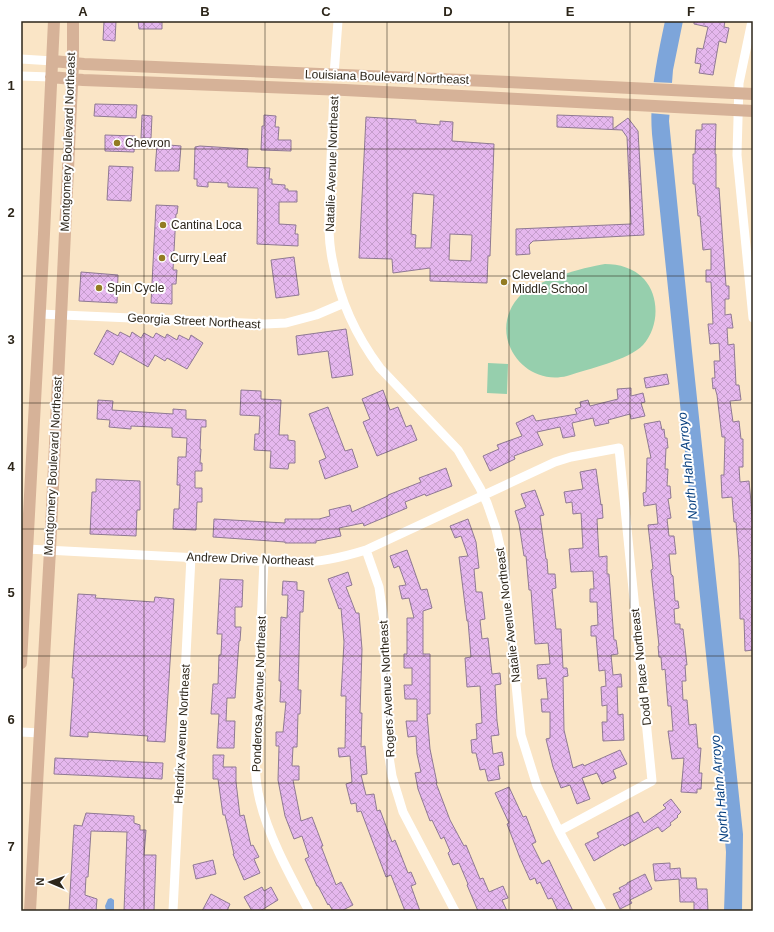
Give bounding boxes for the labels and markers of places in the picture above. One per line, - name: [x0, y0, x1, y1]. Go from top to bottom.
- place label: Chevron: [125, 136, 170, 150]
- marker: Chevron: [112, 138, 122, 148]
- place label: Cantina Loca: [171, 218, 242, 232]
- marker: Cantina Loca: [158, 220, 168, 230]
- place label: Curry Leaf: [170, 251, 227, 265]
- marker: Curry Leaf: [157, 253, 167, 263]
- place label: Cleveland Middle School: [512, 268, 587, 296]
- marker: Cleveland Middle School: [499, 277, 509, 287]
- place label: Spin Cycle: [107, 281, 165, 295]
- marker: Spin Cycle: [94, 283, 104, 293]

